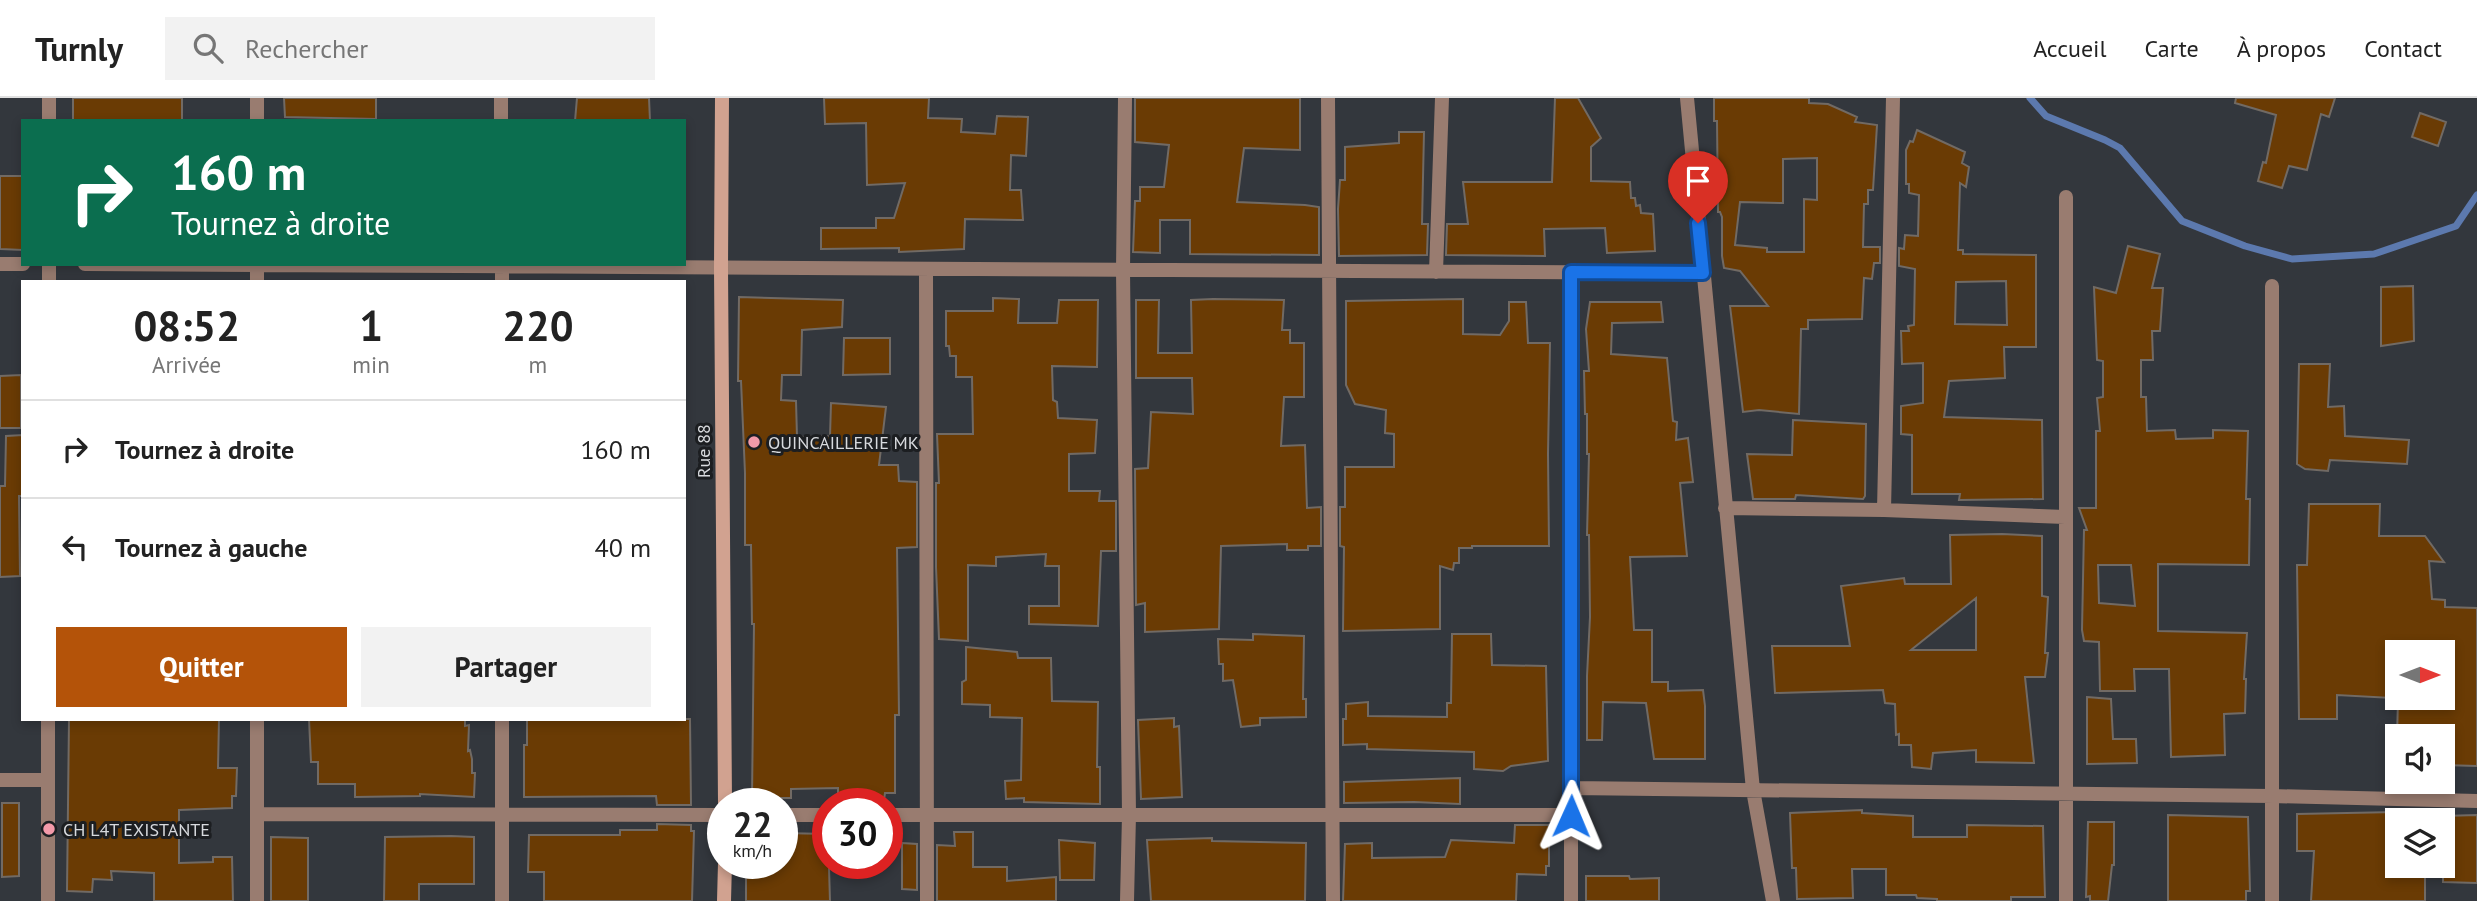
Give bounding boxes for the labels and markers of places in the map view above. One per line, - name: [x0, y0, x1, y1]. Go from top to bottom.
- pin: [1668, 151, 1728, 223]
- place label: QUINCAILLERIE MK: [768, 431, 919, 454]
- marker: QUINCAILLERIE MK: [746, 434, 762, 450]
- place label: CH L4T EXISTANTE: [63, 818, 210, 841]
- marker: CH L4T EXISTANTE: [41, 821, 57, 837]

